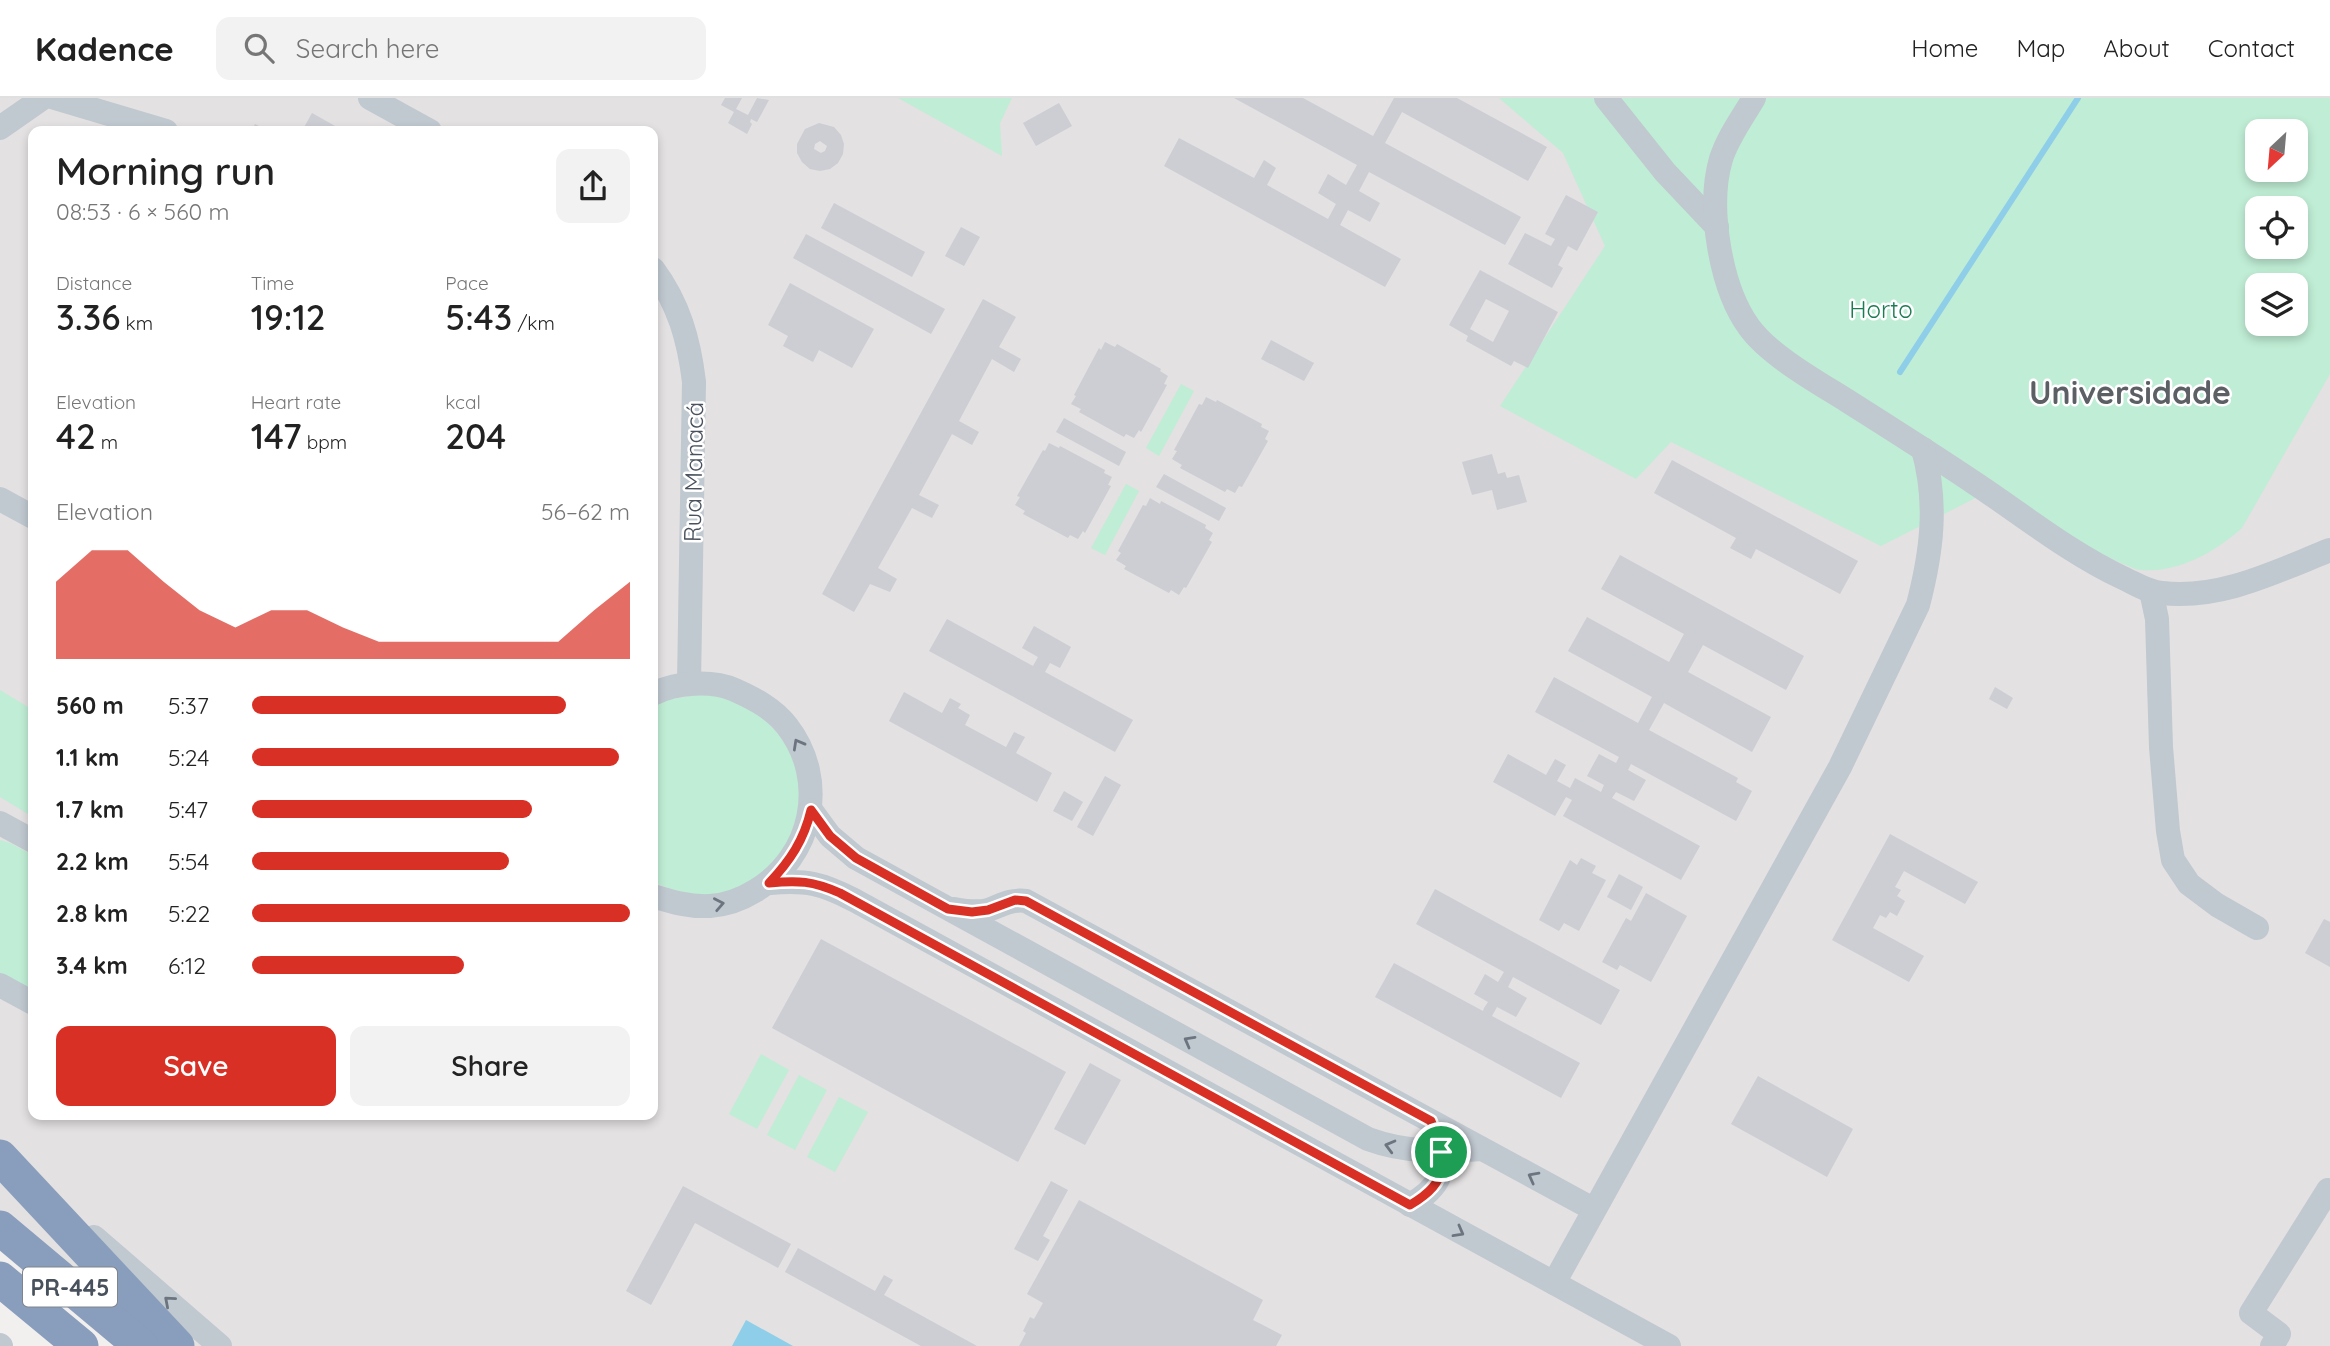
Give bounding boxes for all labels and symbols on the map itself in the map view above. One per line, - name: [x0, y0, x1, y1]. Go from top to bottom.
- north arrow: [2245, 119, 2308, 182]
- park label: Horto: [1849, 294, 1913, 324]
- district label: Universidade: [2029, 372, 2231, 412]
- street label: Rua Manacá: [677, 402, 709, 542]
- one-way arrow: [793, 739, 806, 752]
- one-way arrow: [713, 897, 725, 912]
- one-way arrow: [1184, 1036, 1196, 1049]
- pin: [1411, 1122, 1471, 1182]
- one-way arrow: [1384, 1140, 1396, 1154]
- one-way arrow: [1528, 1172, 1541, 1185]
- one-way arrow: [1452, 1224, 1465, 1237]
- road number: PR-445: [23, 1268, 117, 1306]
- one-way arrow: [164, 1297, 177, 1309]

